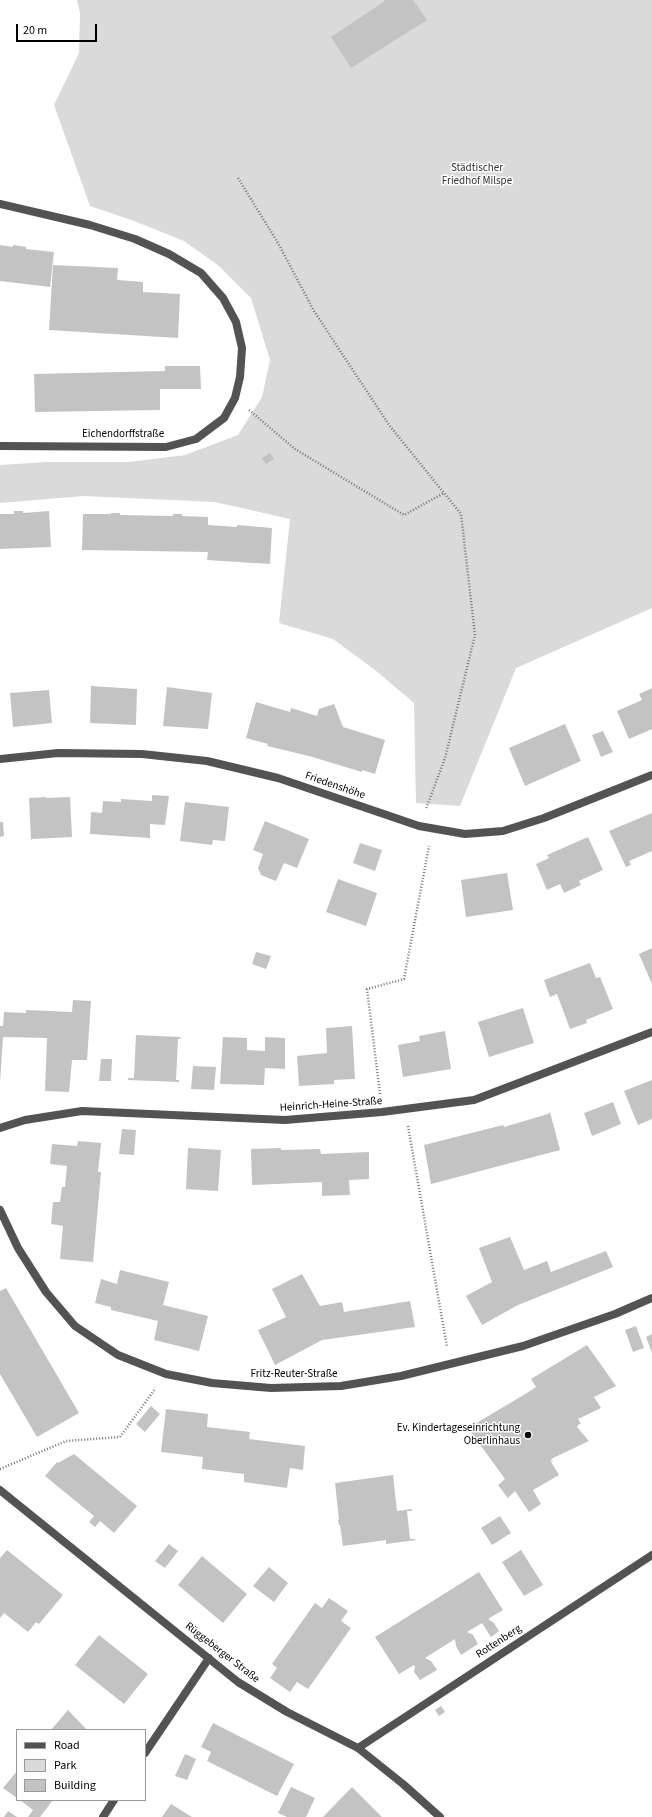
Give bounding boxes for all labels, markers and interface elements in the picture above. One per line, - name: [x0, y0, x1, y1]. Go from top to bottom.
- scale bar: [18, 16, 99, 42]
- text: 20 m: [23, 22, 47, 39]
- park label: Städtischer Friedhof Milspe: [442, 162, 512, 188]
- street label: Eichendorffstraße: [82, 428, 164, 442]
- street label: Friedenshöhe: [303, 770, 367, 802]
- street label: Heinrich-Heine-Straße: [279, 1095, 383, 1115]
- street label: Fritz-Reuter-Straße: [251, 1368, 337, 1382]
- place label: Ev. Kindertageseinrichtung Oberlinhaus: [397, 1422, 520, 1448]
- marker: Ev. Kindertageseinrichtung Oberlinhaus: [523, 1430, 533, 1440]
- street label: Rüggeberger Straße: [182, 1620, 262, 1686]
- street label: Rottenberg: [474, 1623, 524, 1661]
- legend: [16, 1729, 146, 1801]
- text: Road: [54, 1737, 80, 1754]
- text: Park: [54, 1757, 76, 1774]
- text: Building: [54, 1777, 96, 1794]

